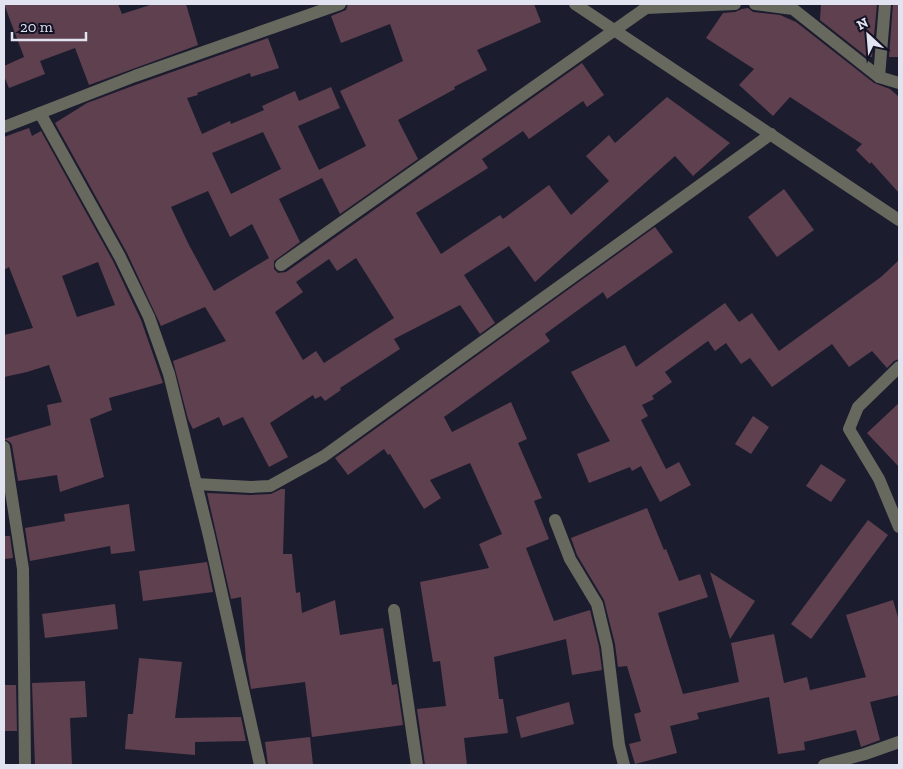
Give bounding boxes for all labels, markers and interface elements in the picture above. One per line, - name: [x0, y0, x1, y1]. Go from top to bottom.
- scale bar: [12, 10, 86, 42]
- north arrow: [843, 10, 893, 60]
- text: N: [854, 14, 871, 34]
- text: 20 m: [20, 18, 53, 36]

